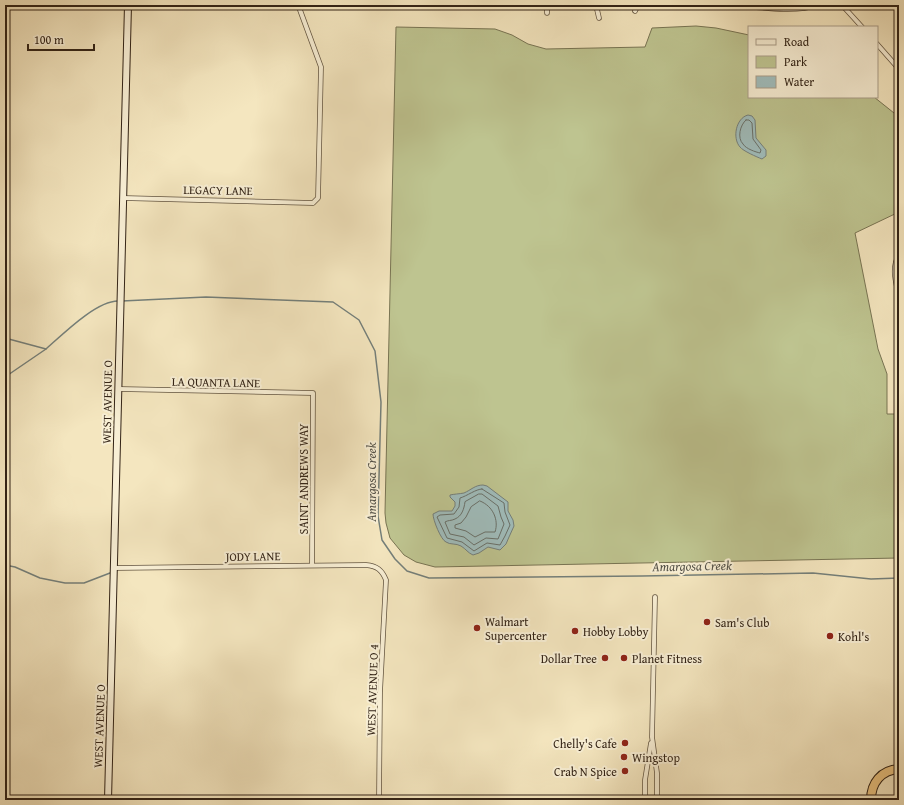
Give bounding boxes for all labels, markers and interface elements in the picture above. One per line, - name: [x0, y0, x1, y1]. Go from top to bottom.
- scale bar: [28, 26, 94, 52]
- legend: [748, 26, 878, 98]
- text: 100 m: [34, 31, 64, 48]
- text: Road: [784, 33, 810, 50]
- text: Park: [784, 53, 808, 70]
- text: Water: [784, 73, 814, 90]
- street label: LEGACY LANE: [183, 181, 253, 199]
- street label: WEST AVENUE O: [98, 360, 116, 444]
- street label: LA QUANTA LANE: [172, 373, 260, 391]
- street label: SAINT ANDREWS WAY: [295, 424, 312, 534]
- water label: Amargosa Creek: [362, 442, 381, 523]
- street label: JODY LANE: [223, 547, 281, 565]
- water label: Amargosa Creek: [651, 556, 732, 576]
- place label: Walmart Supercenter: [485, 613, 547, 644]
- place label: Sam's Club: [715, 614, 769, 631]
- marker: Sam's Club: [702, 617, 712, 627]
- marker: Walmart Supercenter: [472, 623, 482, 633]
- place label: Hobby Lobby: [583, 623, 649, 640]
- marker: Hobby Lobby: [570, 626, 580, 636]
- place label: Kohl's: [838, 628, 869, 645]
- marker: Kohl's: [825, 631, 835, 641]
- street label: WEST AVENUE O 4: [362, 644, 382, 736]
- place label: Dollar Tree: [541, 650, 597, 667]
- place label: Planet Fitness: [632, 650, 702, 667]
- marker: Dollar Tree: [600, 653, 610, 663]
- marker: Planet Fitness: [619, 653, 629, 663]
- street label: WEST AVENUE O: [89, 684, 109, 768]
- place label: Chelly's Cafe: [553, 735, 617, 752]
- marker: Chelly's Cafe: [620, 738, 630, 748]
- place label: Wingstop: [632, 749, 680, 766]
- marker: Wingstop: [619, 752, 629, 762]
- place label: Crab N Spice: [554, 763, 617, 780]
- marker: Crab N Spice: [620, 766, 630, 776]

